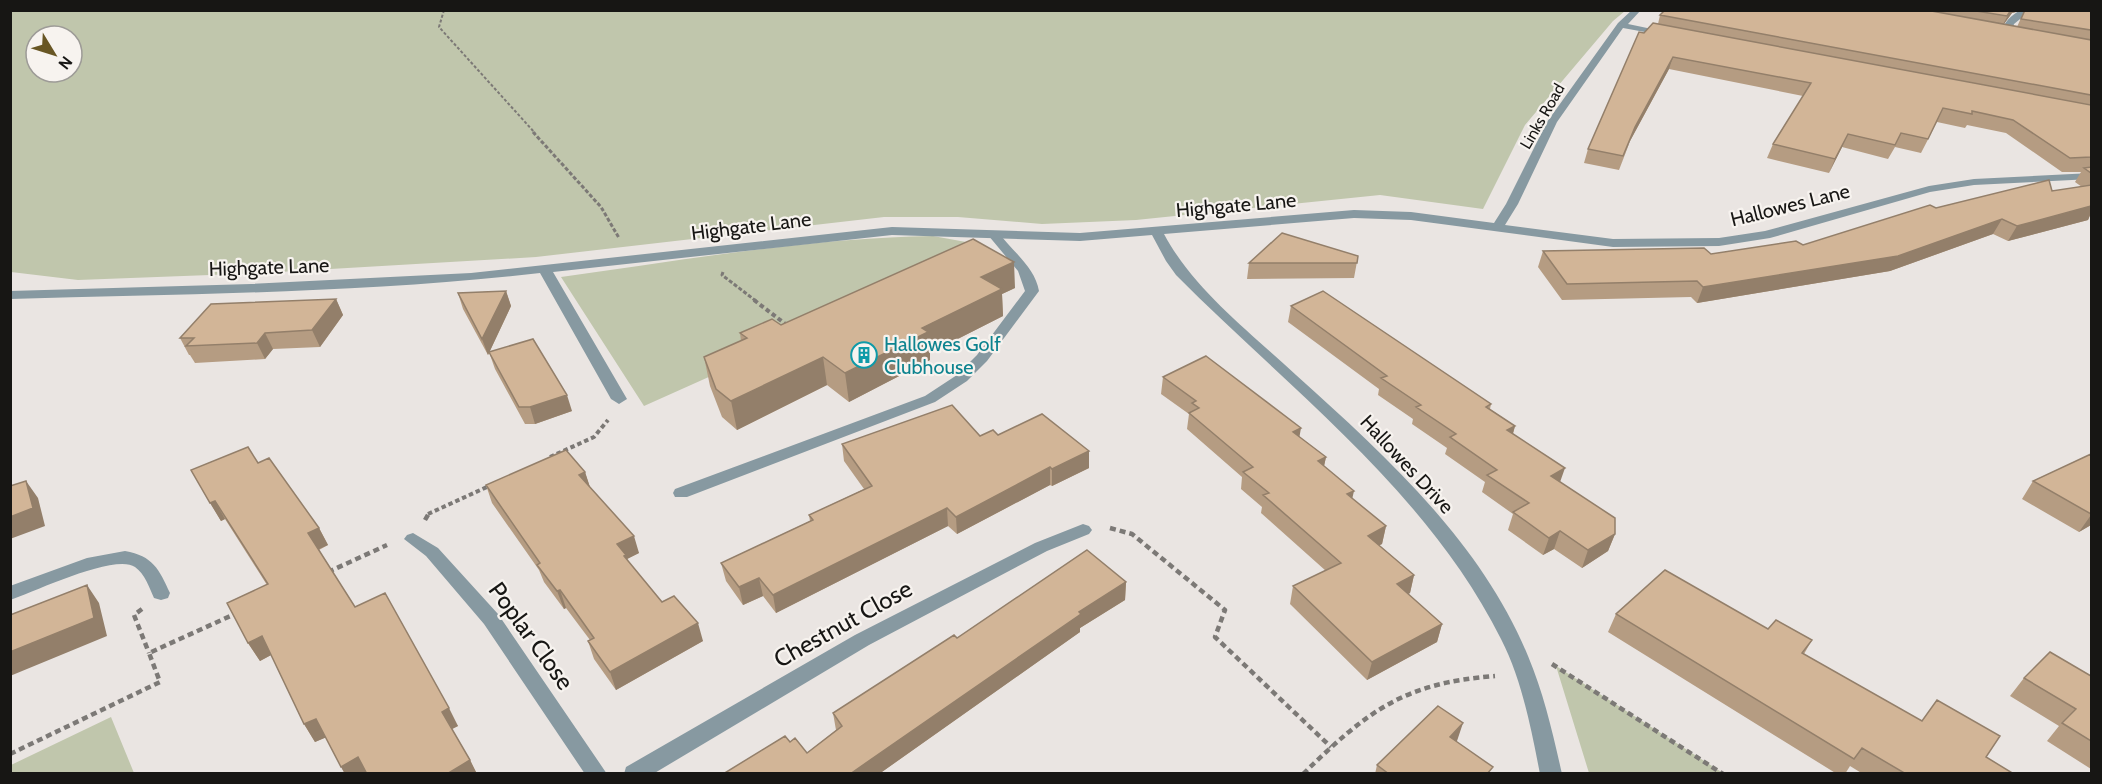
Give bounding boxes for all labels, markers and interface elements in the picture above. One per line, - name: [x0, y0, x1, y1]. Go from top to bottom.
- north arrow: [24, 24, 84, 84]
- text: N: [54, 53, 76, 73]
- street label: Links Road: [1516, 80, 1569, 152]
- street label: Hallowes Lane: [1728, 179, 1852, 231]
- street label: Highgate Lane: [1175, 188, 1297, 222]
- street label: Highgate Lane: [690, 207, 812, 245]
- street label: Highgate Lane: [208, 253, 330, 281]
- place label: Hallowes Golf Clubhouse: [884, 332, 1001, 379]
- building icon: Hallowes Golf Clubhouse: [849, 340, 879, 370]
- street label: Hallowes Drive: [1355, 410, 1459, 518]
- street label: Chestnut Close: [769, 574, 917, 673]
- street label: Poplar Close: [483, 576, 580, 695]

